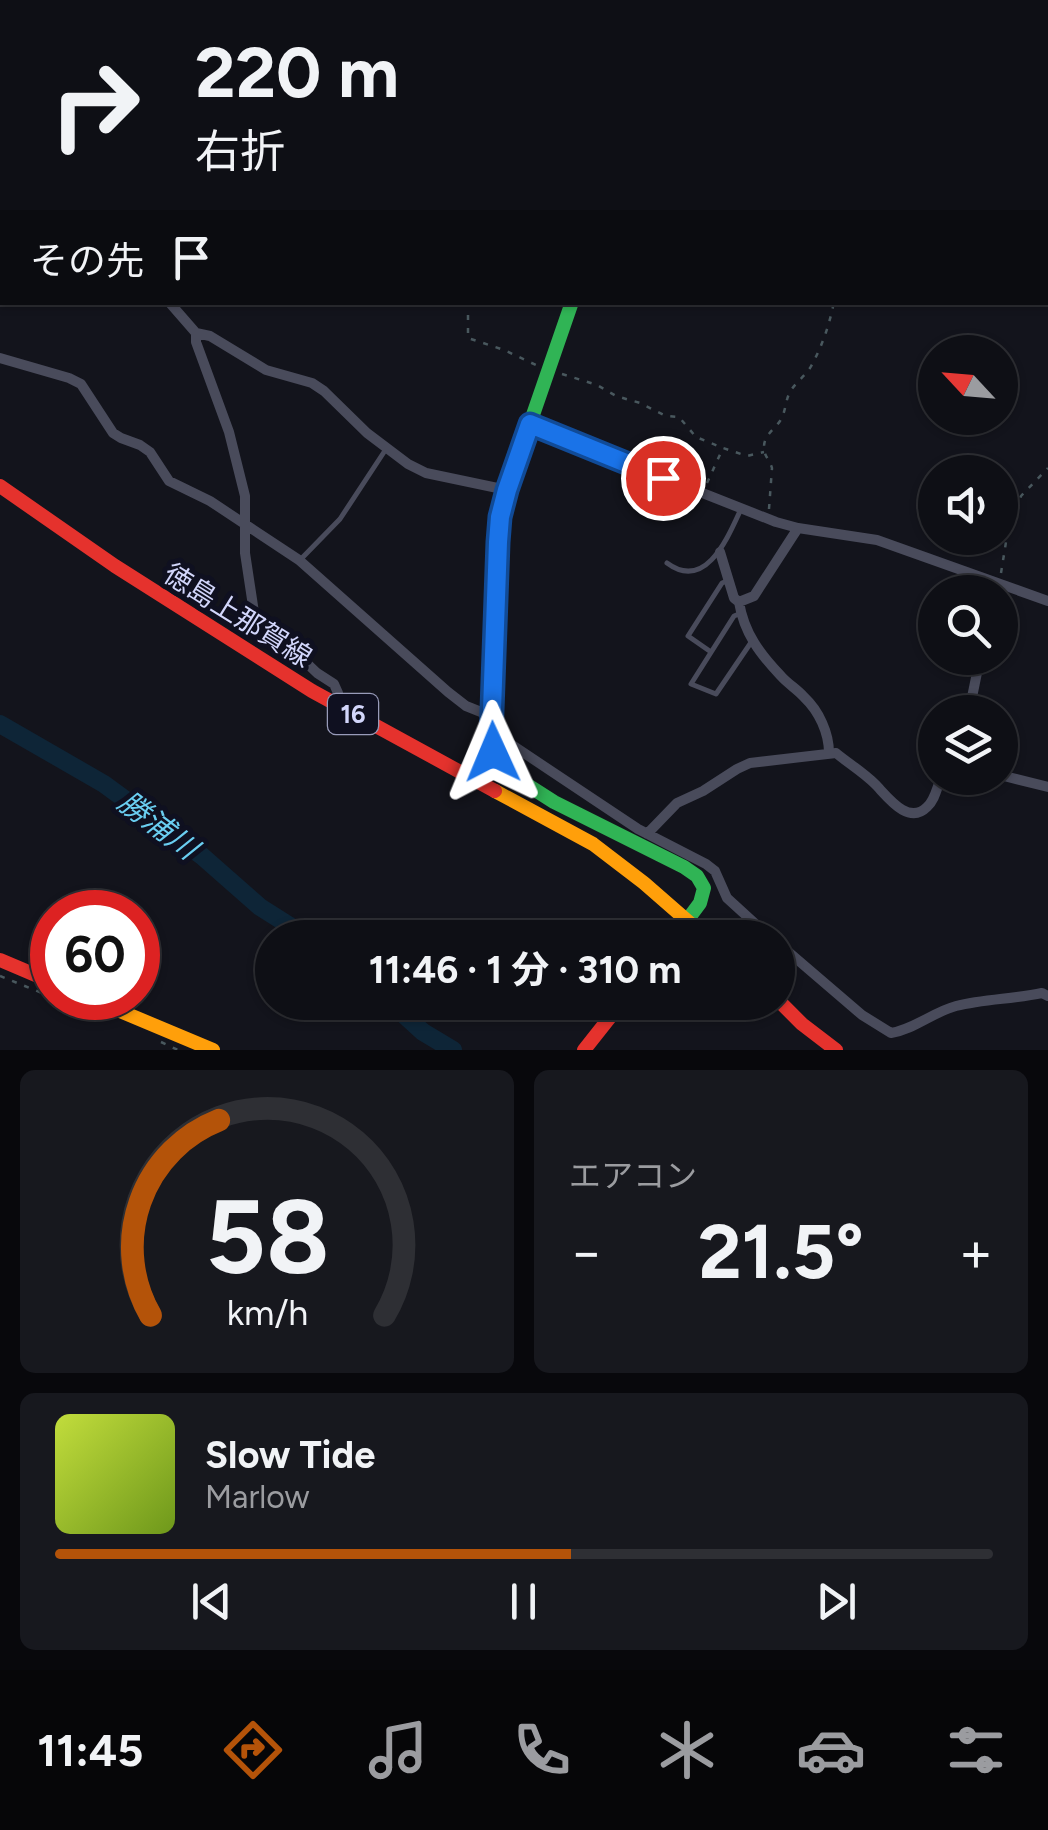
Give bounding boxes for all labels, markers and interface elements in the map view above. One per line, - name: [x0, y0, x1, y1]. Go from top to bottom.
- text: 220 m: [195, 30, 399, 115]
- icon: right: [30, 40, 160, 170]
- text: 右折: [195, 124, 285, 178]
- icon: arrive: [164, 230, 219, 285]
- text: その先: [30, 238, 144, 284]
- north arrow: [918, 335, 1018, 435]
- map controls: [918, 335, 1018, 795]
- pin: [621, 436, 706, 521]
- icon: arrive: [636, 451, 691, 506]
- button: sound: [918, 455, 1018, 555]
- street label: 徳島上那賀線: [158, 556, 318, 674]
- button: search: [918, 575, 1018, 675]
- road number: 16: [328, 694, 378, 734]
- button: layers: [918, 695, 1018, 795]
- position arrow: [441, 700, 545, 804]
- water label: 勝浦川: [111, 783, 207, 869]
- speed limit sign: 60: [30, 890, 160, 1020]
- text: 11:46 · 1 分 · 310 m: [369, 947, 681, 993]
- text: エアコン: [569, 1157, 697, 1195]
- text: 58: [205, 1174, 329, 1299]
- text: 21.5°: [698, 1207, 864, 1297]
- text: −: [569, 1219, 603, 1285]
- text: +: [959, 1219, 993, 1285]
- text: km/h: [226, 1291, 308, 1334]
- text: Slow Tide: [205, 1432, 375, 1478]
- text: Marlow: [205, 1478, 309, 1516]
- icon: previous: [184, 1574, 239, 1629]
- icon: pause: [496, 1574, 551, 1629]
- icon: next: [809, 1574, 864, 1629]
- icon: directions: [218, 1715, 288, 1785]
- icon: music: [363, 1715, 433, 1785]
- icon: phone: [507, 1715, 577, 1785]
- icon: climate: [652, 1715, 722, 1785]
- icon: car: [796, 1715, 866, 1785]
- icon: filters: [941, 1715, 1011, 1785]
- text: 11:45: [37, 1723, 143, 1777]

